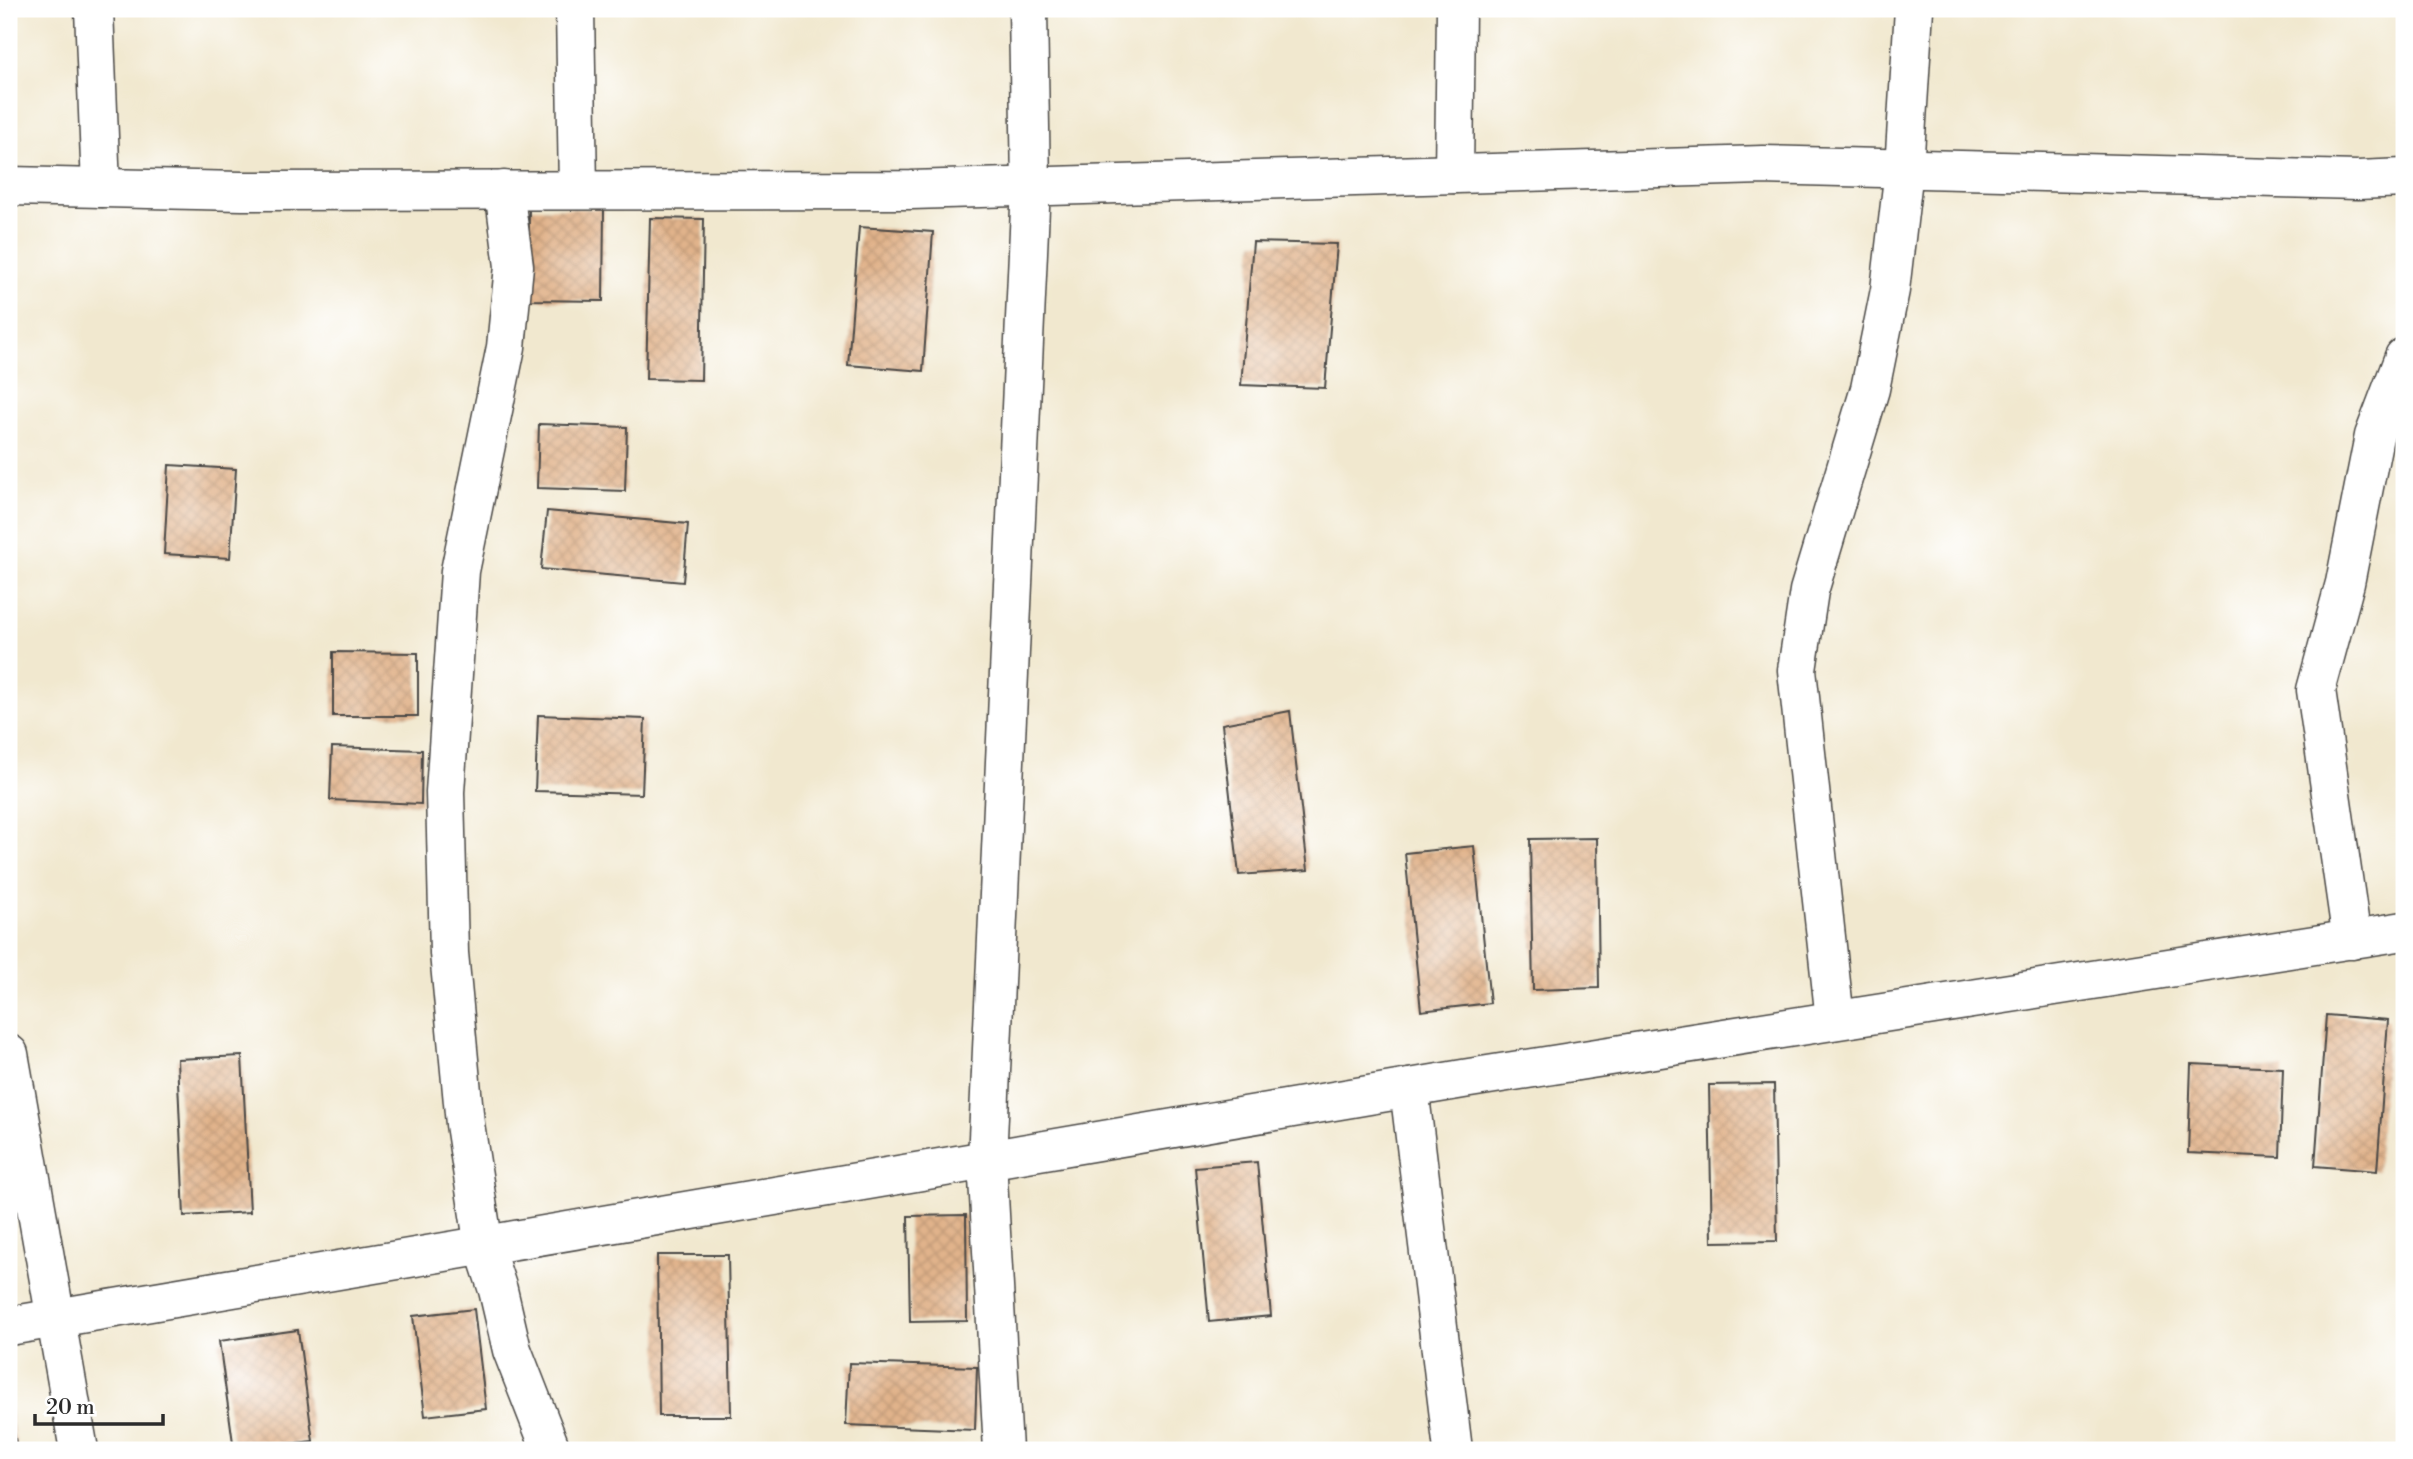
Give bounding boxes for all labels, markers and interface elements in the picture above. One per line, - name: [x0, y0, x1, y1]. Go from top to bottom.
- scale bar: [35, 1382, 163, 1426]
- text: 20 m: [46, 1395, 95, 1421]

